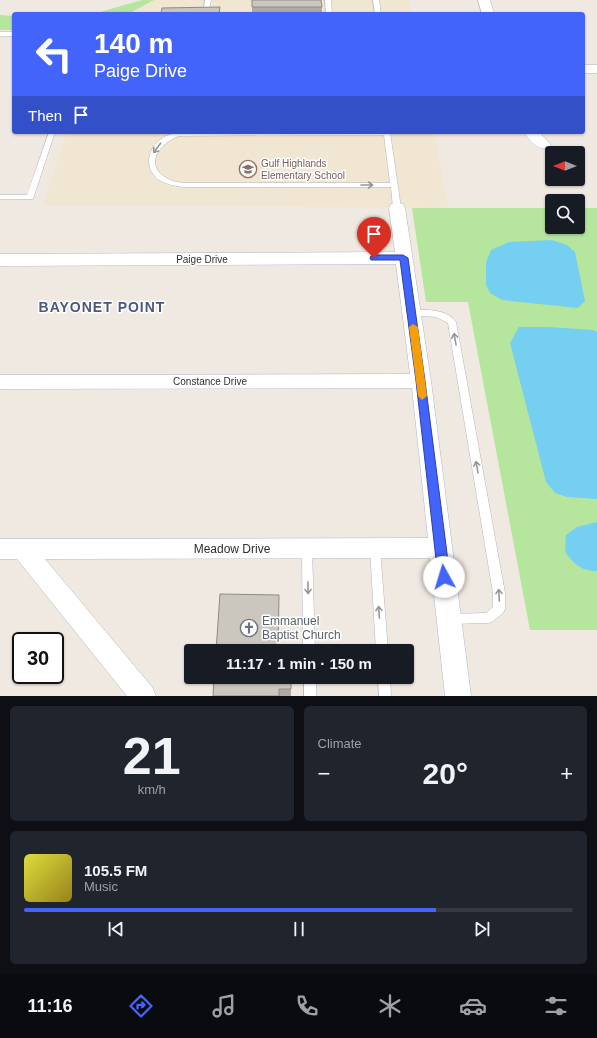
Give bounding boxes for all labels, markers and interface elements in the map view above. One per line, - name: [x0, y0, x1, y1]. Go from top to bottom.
- icon: left: [28, 28, 80, 80]
- text: 140 m: [94, 28, 173, 59]
- text: Paige Drive: [94, 61, 187, 81]
- icon: arrive: [70, 104, 92, 126]
- text: Then: [28, 107, 62, 124]
- one-way arrow: [153, 143, 161, 154]
- north arrow: [545, 146, 585, 186]
- map controls: [545, 146, 585, 234]
- place label: Gulf Highlands Elementary School: [261, 158, 345, 181]
- school or university icon: Gulf Highlands Elementary School: [238, 159, 258, 179]
- one-way arrow: [360, 181, 373, 189]
- button: search: [545, 194, 585, 234]
- pin: [357, 217, 391, 258]
- icon: arrive: [363, 223, 385, 245]
- street label: Paige Drive: [176, 254, 228, 265]
- district label: BAYONET POINT: [39, 299, 165, 315]
- one-way arrow: [451, 333, 459, 346]
- street label: Constance Drive: [173, 376, 247, 387]
- one-way arrow: [473, 461, 481, 474]
- street label: Meadow Drive: [194, 542, 271, 556]
- position arrow: [423, 556, 465, 598]
- one-way arrow: [304, 581, 312, 594]
- one-way arrow: [495, 589, 502, 602]
- one-way arrow: [376, 606, 383, 619]
- place label: Emmanuel Baptist Church: [262, 614, 341, 642]
- church icon: Emmanuel Baptist Church: [239, 618, 259, 638]
- speed limit sign: 30: [12, 632, 64, 684]
- text: 11:17 · 1 min · 150 m: [226, 655, 372, 672]
- text: 21: [123, 727, 181, 785]
- text: Climate: [318, 736, 362, 751]
- text: 20°: [423, 757, 468, 790]
- text: −: [318, 761, 330, 786]
- text: +: [560, 761, 573, 786]
- text: km/h: [138, 782, 166, 797]
- text: 105.5 FM: [84, 862, 147, 879]
- text: Music: [84, 879, 118, 894]
- icon: previous: [105, 918, 127, 940]
- icon: pause: [288, 918, 310, 940]
- icon: next: [471, 918, 493, 940]
- icon: directions: [127, 992, 155, 1020]
- icon: music: [210, 992, 238, 1020]
- icon: phone: [293, 992, 321, 1020]
- icon: climate: [376, 992, 404, 1020]
- icon: car: [459, 992, 487, 1020]
- icon: filters: [542, 992, 570, 1020]
- text: 11:16: [27, 996, 72, 1016]

